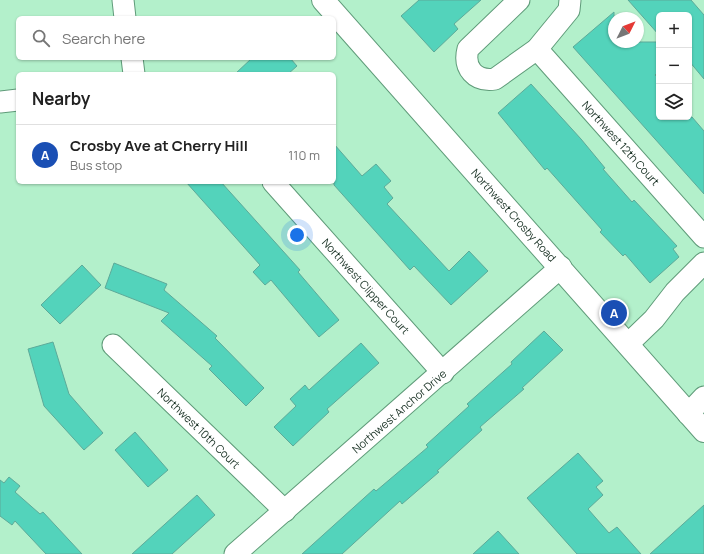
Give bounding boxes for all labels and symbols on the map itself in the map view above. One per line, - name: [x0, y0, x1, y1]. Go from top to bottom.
- north arrow: [608, 12, 644, 48]
- street label: Northwest 12th Court: [579, 97, 663, 189]
- street label: Northwest Crosby Road: [468, 165, 560, 265]
- your location: [287, 225, 307, 245]
- street label: Northwest Clipper Court: [319, 235, 413, 337]
- pin: A: [601, 298, 627, 328]
- street label: Northwest Anchor Drive: [349, 365, 450, 456]
- street label: Northwest 10th Court: [154, 385, 244, 471]

